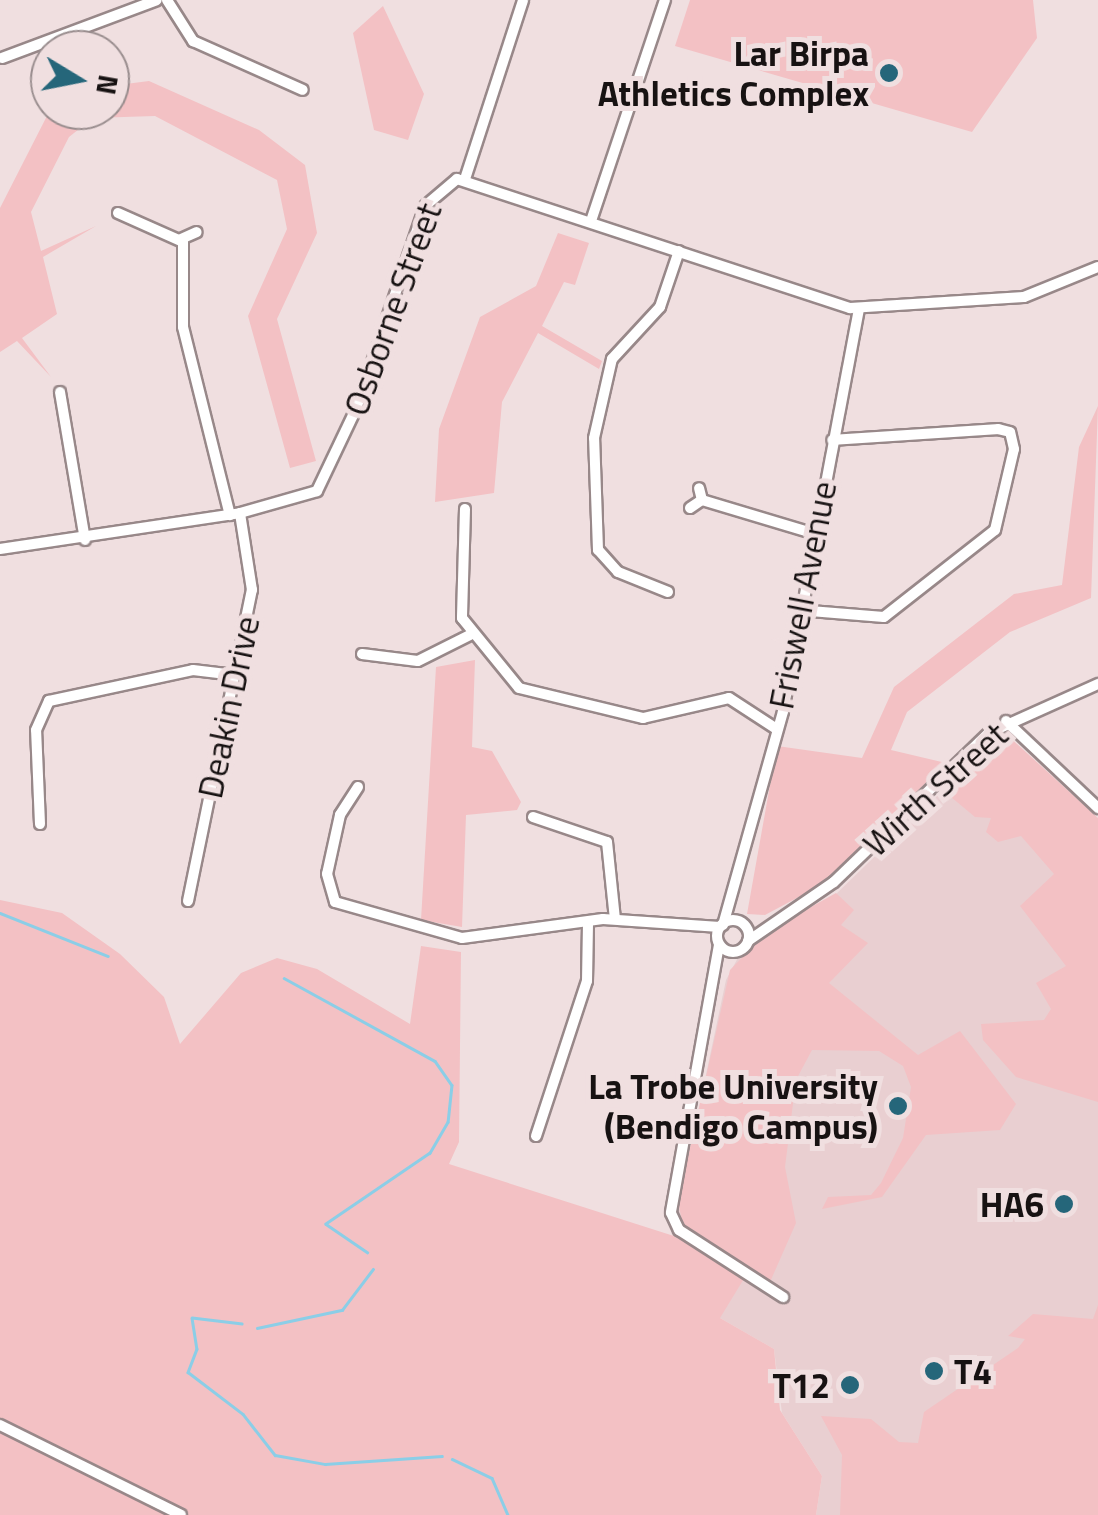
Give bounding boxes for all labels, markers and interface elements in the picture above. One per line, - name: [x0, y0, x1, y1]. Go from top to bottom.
- north arrow: [30, 30, 130, 130]
- place label: Lar Birpa Athletics Complex: [598, 32, 869, 114]
- marker: Lar Birpa Athletics Complex: [878, 62, 900, 84]
- text: N: [85, 72, 131, 98]
- street label: Osborne Street: [334, 197, 450, 421]
- street label: Friswell Avenue: [759, 478, 845, 712]
- street label: Deakin Drive: [188, 612, 268, 802]
- street label: Wirth Street: [854, 713, 1016, 865]
- place label: La Trobe University (Bendigo Campus): [588, 1065, 878, 1147]
- marker: La Trobe University (Bendigo Campus): [887, 1095, 909, 1117]
- place label: HA6: [980, 1183, 1044, 1225]
- marker: HA6: [1053, 1193, 1075, 1215]
- place label: T4: [954, 1350, 992, 1392]
- marker: T4: [923, 1360, 945, 1382]
- place label: T12: [772, 1364, 830, 1406]
- marker: T12: [839, 1374, 861, 1396]

